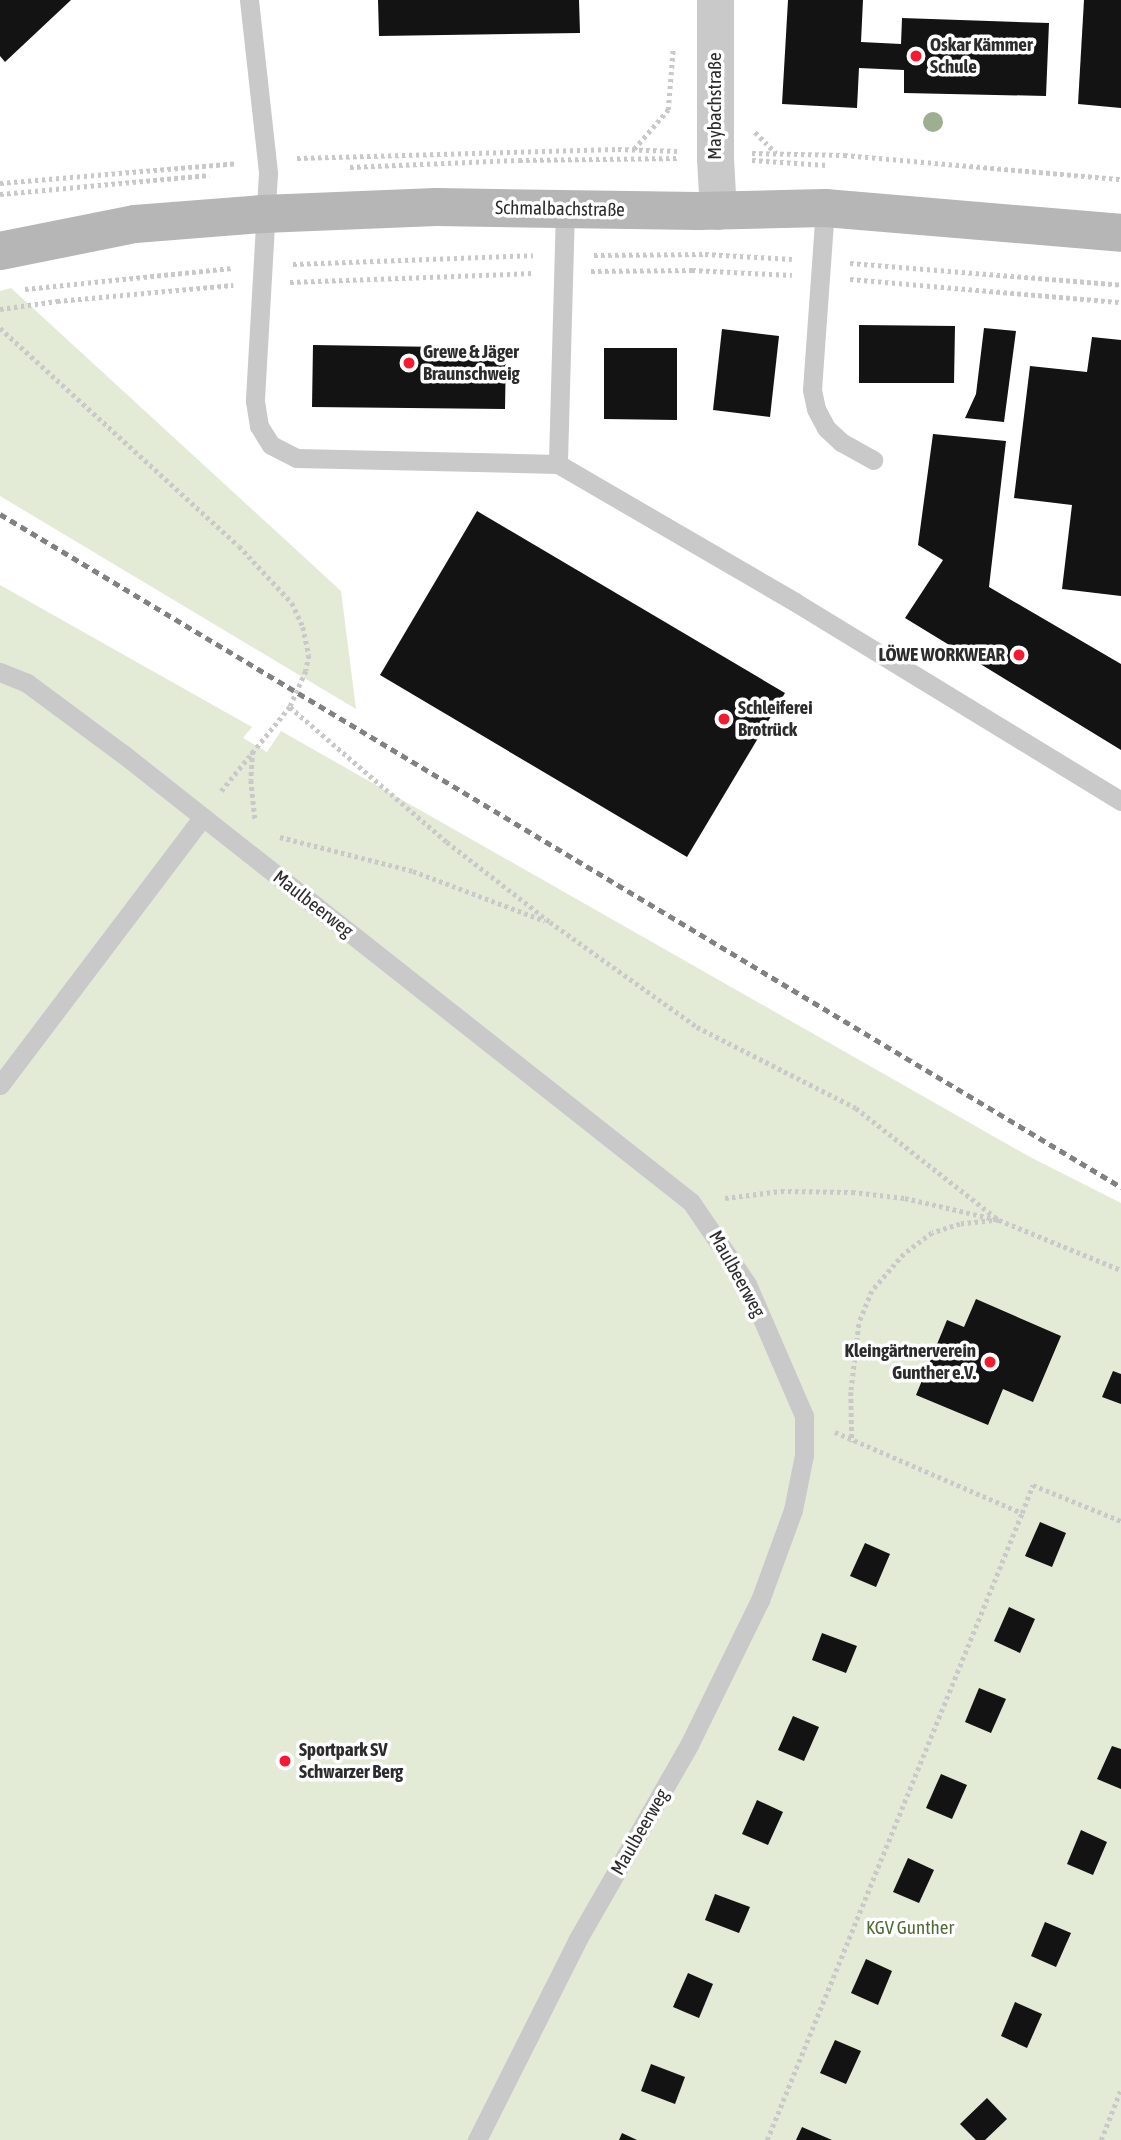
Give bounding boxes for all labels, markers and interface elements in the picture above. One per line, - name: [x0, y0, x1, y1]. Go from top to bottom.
- place label: Oskar Kämmer Schule: [930, 34, 1033, 78]
- marker: Oskar Kämmer Schule: [908, 48, 924, 64]
- street label: Maybachstraße: [704, 52, 726, 160]
- street label: Schmalbachstraße: [495, 196, 625, 222]
- place label: Grewe & Jäger Braunschweig: [423, 341, 520, 385]
- marker: Grewe & Jäger Braunschweig: [401, 355, 417, 371]
- place label: LÖWE WORKWEAR: [878, 644, 1005, 666]
- marker: LÖWE WORKWEAR: [1011, 647, 1027, 663]
- place label: Schleiferei Brotrück: [738, 697, 813, 741]
- marker: Schleiferei Brotrück: [716, 711, 732, 727]
- street label: Maulbeerweg: [268, 866, 358, 942]
- street label: Maulbeerweg: [704, 1227, 770, 1321]
- place label: Kleingärtnerverein Gunther e.V.: [845, 1340, 976, 1384]
- marker: Kleingärtnerverein Gunther e.V.: [982, 1354, 998, 1370]
- place label: Sportpark SV Schwarzer Berg: [299, 1739, 403, 1783]
- marker: Sportpark SV Schwarzer Berg: [277, 1753, 293, 1769]
- street label: Maulbeerweg: [606, 1785, 674, 1879]
- park label: KGV Gunther: [866, 1917, 954, 1939]

